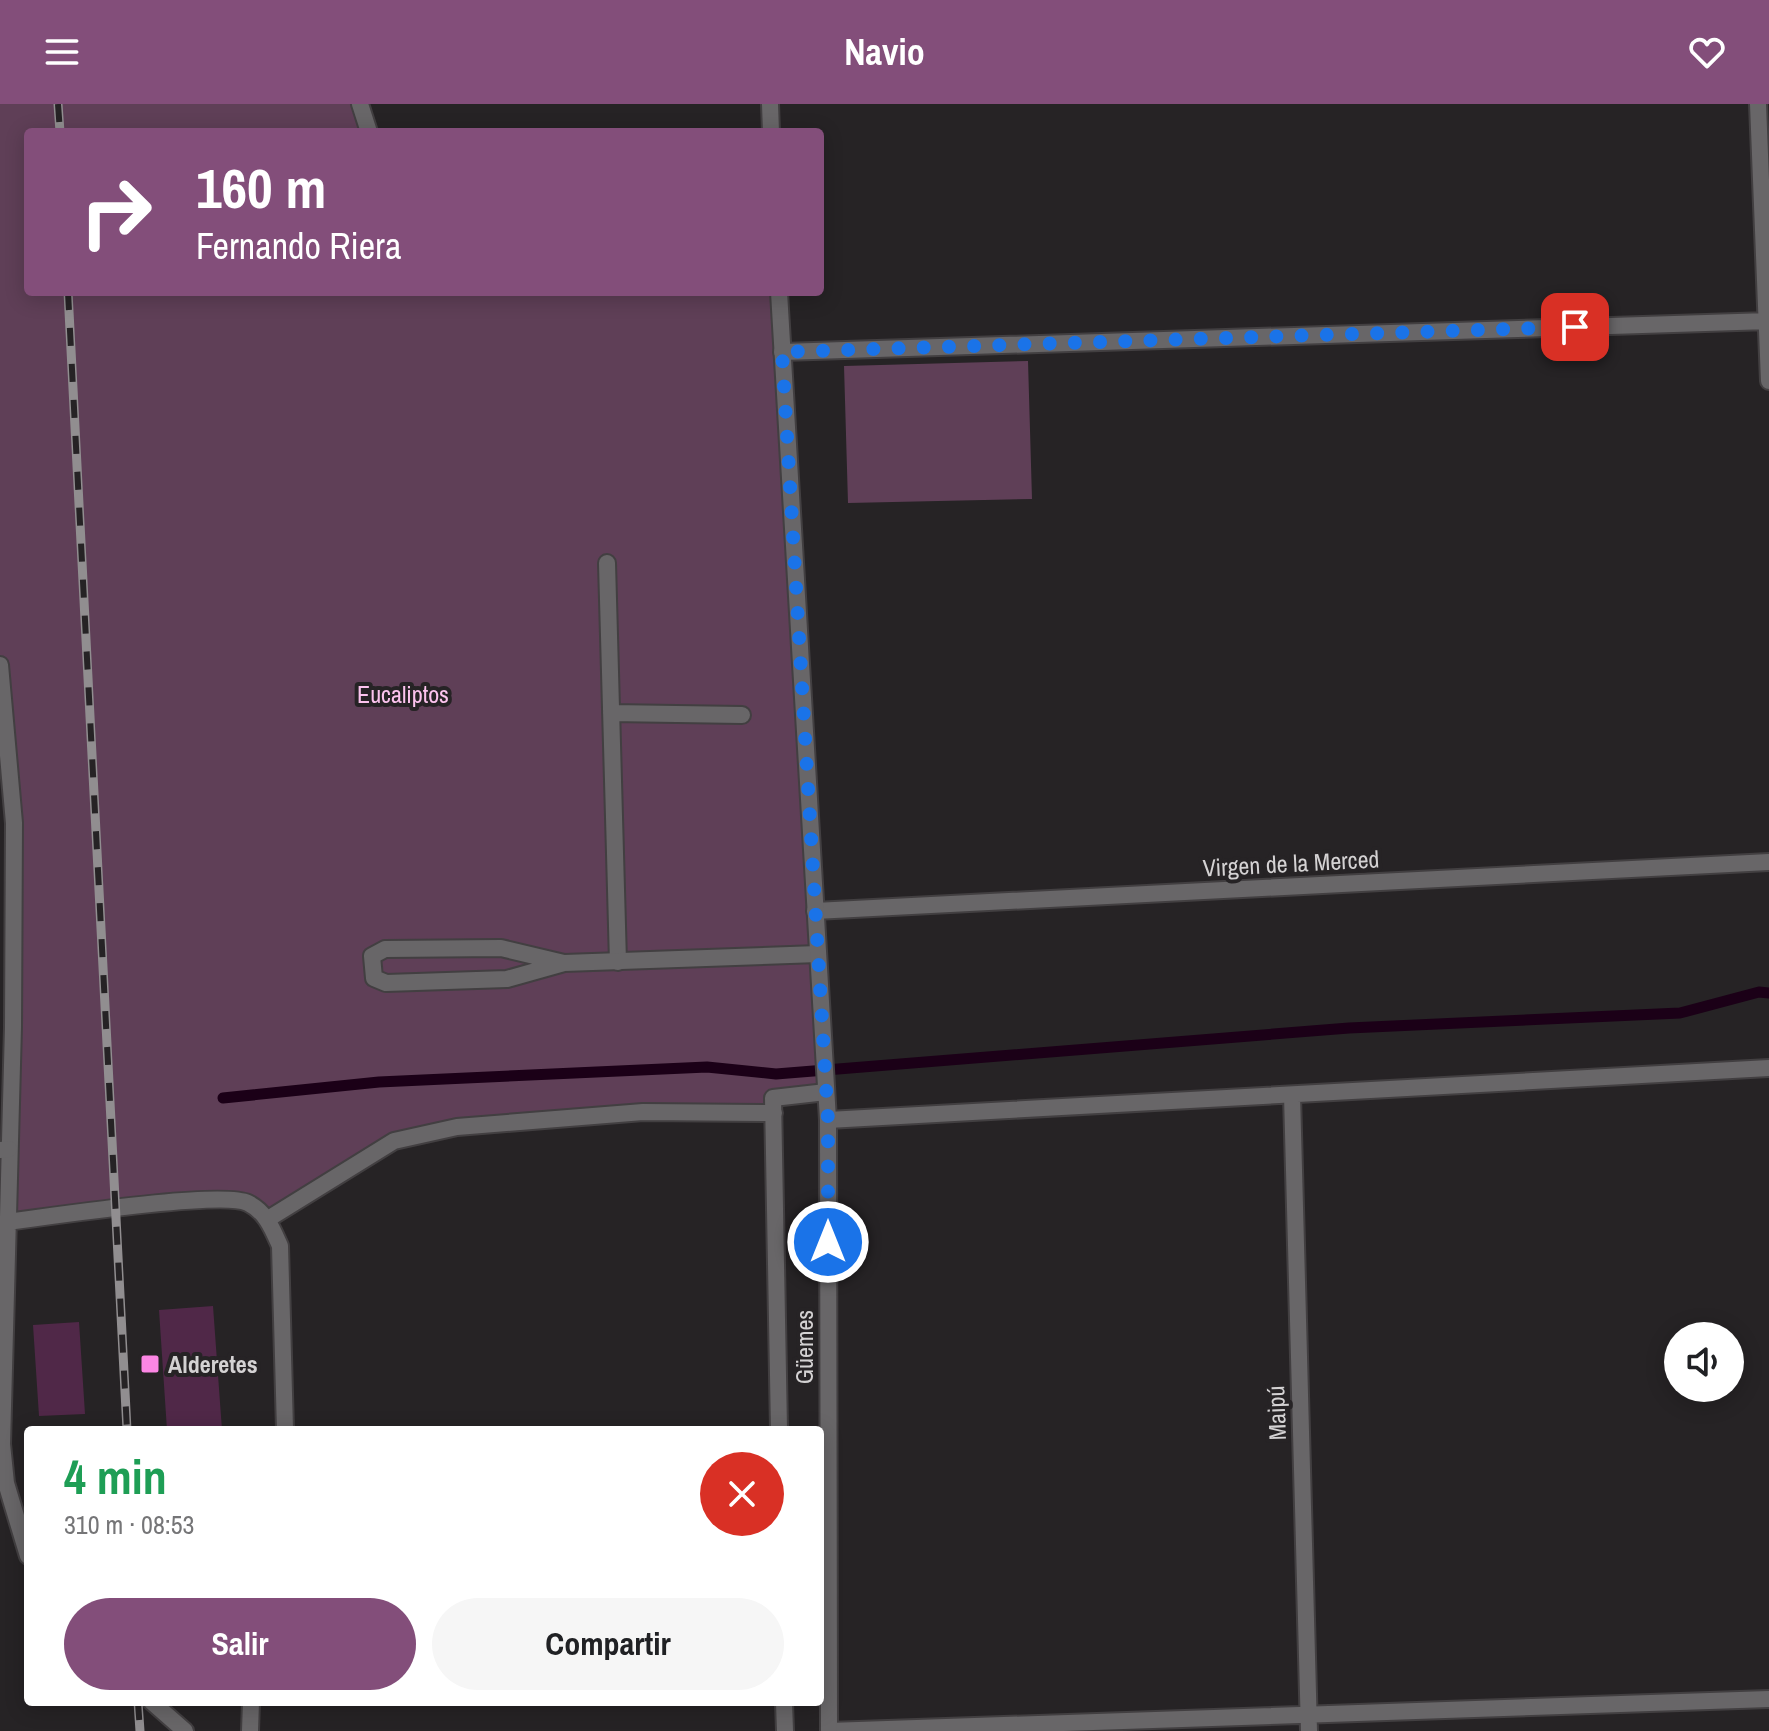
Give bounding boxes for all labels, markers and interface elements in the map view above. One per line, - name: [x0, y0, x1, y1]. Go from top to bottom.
- text: Navio: [844, 28, 925, 76]
- icon: menu: [40, 30, 84, 74]
- icon: heart: [1685, 30, 1729, 74]
- text: 160 m: [196, 150, 326, 225]
- icon: right: [64, 160, 168, 264]
- text: Fernando Riera: [196, 222, 401, 270]
- pin: [1541, 293, 1609, 361]
- icon: arrive: [1553, 305, 1597, 349]
- park label: Eucaliptos: [357, 678, 449, 710]
- street label: Virgen de la Merced: [1202, 842, 1380, 884]
- position arrow: [786, 1200, 870, 1284]
- street label: Güemes: [788, 1310, 820, 1384]
- map controls: [1664, 1322, 1744, 1402]
- button: sound: [1664, 1322, 1744, 1402]
- place label: Alderetes: [168, 1348, 258, 1380]
- marker: Alderetes: [139, 1353, 161, 1375]
- street label: Maipú: [1259, 1385, 1293, 1441]
- text: 4 min: [64, 1444, 167, 1509]
- button: close: [700, 1452, 784, 1536]
- text: 310 m · 08:53: [64, 1507, 194, 1542]
- button: Salir: [64, 1598, 416, 1690]
- button: Compartir: [432, 1598, 784, 1690]

